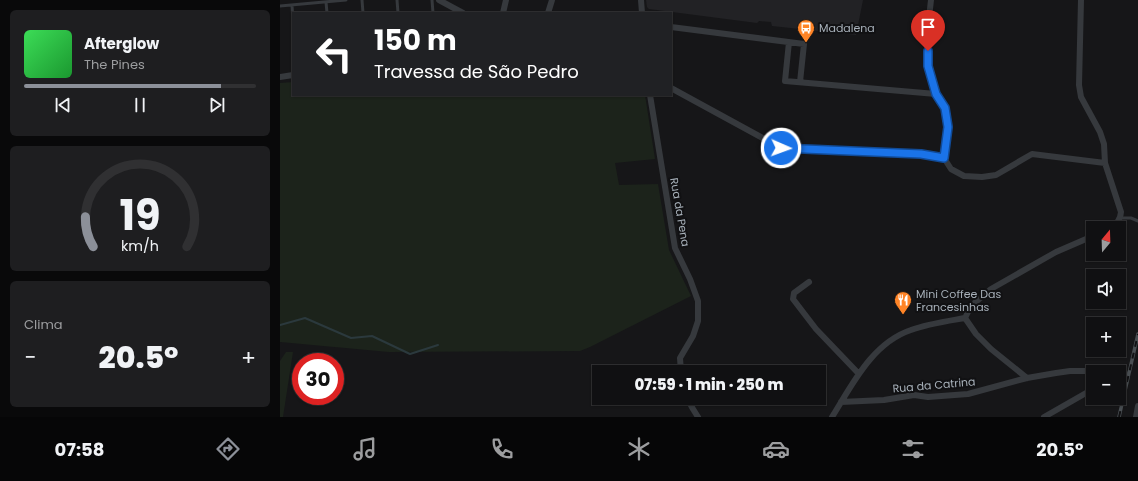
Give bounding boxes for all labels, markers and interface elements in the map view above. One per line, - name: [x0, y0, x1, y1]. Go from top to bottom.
- pin: [911, 10, 945, 51]
- icon: arrive: [917, 16, 939, 38]
- bus stop icon: Madalena: [796, 18, 816, 43]
- place label: Madalena: [819, 20, 875, 36]
- text: 150 m: [374, 21, 457, 60]
- icon: left: [308, 28, 360, 80]
- text: Afterglow: [84, 33, 159, 54]
- text: The Pines: [84, 55, 145, 74]
- text: Travessa de São Pedro: [374, 59, 579, 84]
- icon: previous: [52, 94, 74, 116]
- icon: pause: [129, 94, 151, 116]
- icon: next: [206, 94, 228, 116]
- position arrow: [760, 127, 802, 169]
- street label: Rua da Pena: [666, 176, 694, 248]
- text: 19: [119, 185, 161, 244]
- north arrow: [1086, 221, 1126, 261]
- map controls: [1086, 221, 1126, 405]
- text: km/h: [121, 235, 159, 255]
- button: sound: [1086, 269, 1126, 309]
- place label: Mini Coffee Das Francesinhas: [916, 286, 1001, 315]
- restaurant icon: Mini Coffee Das Francesinhas: [893, 290, 913, 315]
- text: Clima: [24, 315, 63, 334]
- button: +: [1086, 317, 1126, 357]
- text: 20.5°: [99, 336, 178, 379]
- text: −: [24, 342, 36, 373]
- text: +: [241, 342, 256, 373]
- speed limit sign: 30: [292, 353, 344, 405]
- button: −: [1086, 365, 1126, 405]
- street label: Rua da Catrina: [892, 373, 976, 397]
- text: 07:59 · 1 min · 250 m: [635, 374, 784, 395]
- icon: directions: [214, 435, 242, 463]
- icon: music: [351, 435, 379, 463]
- icon: phone: [488, 435, 516, 463]
- icon: climate: [625, 435, 653, 463]
- icon: car: [762, 435, 790, 463]
- icon: filters: [899, 435, 927, 463]
- text: 07:58: [55, 437, 104, 462]
- text: 20.5°: [1036, 437, 1083, 462]

